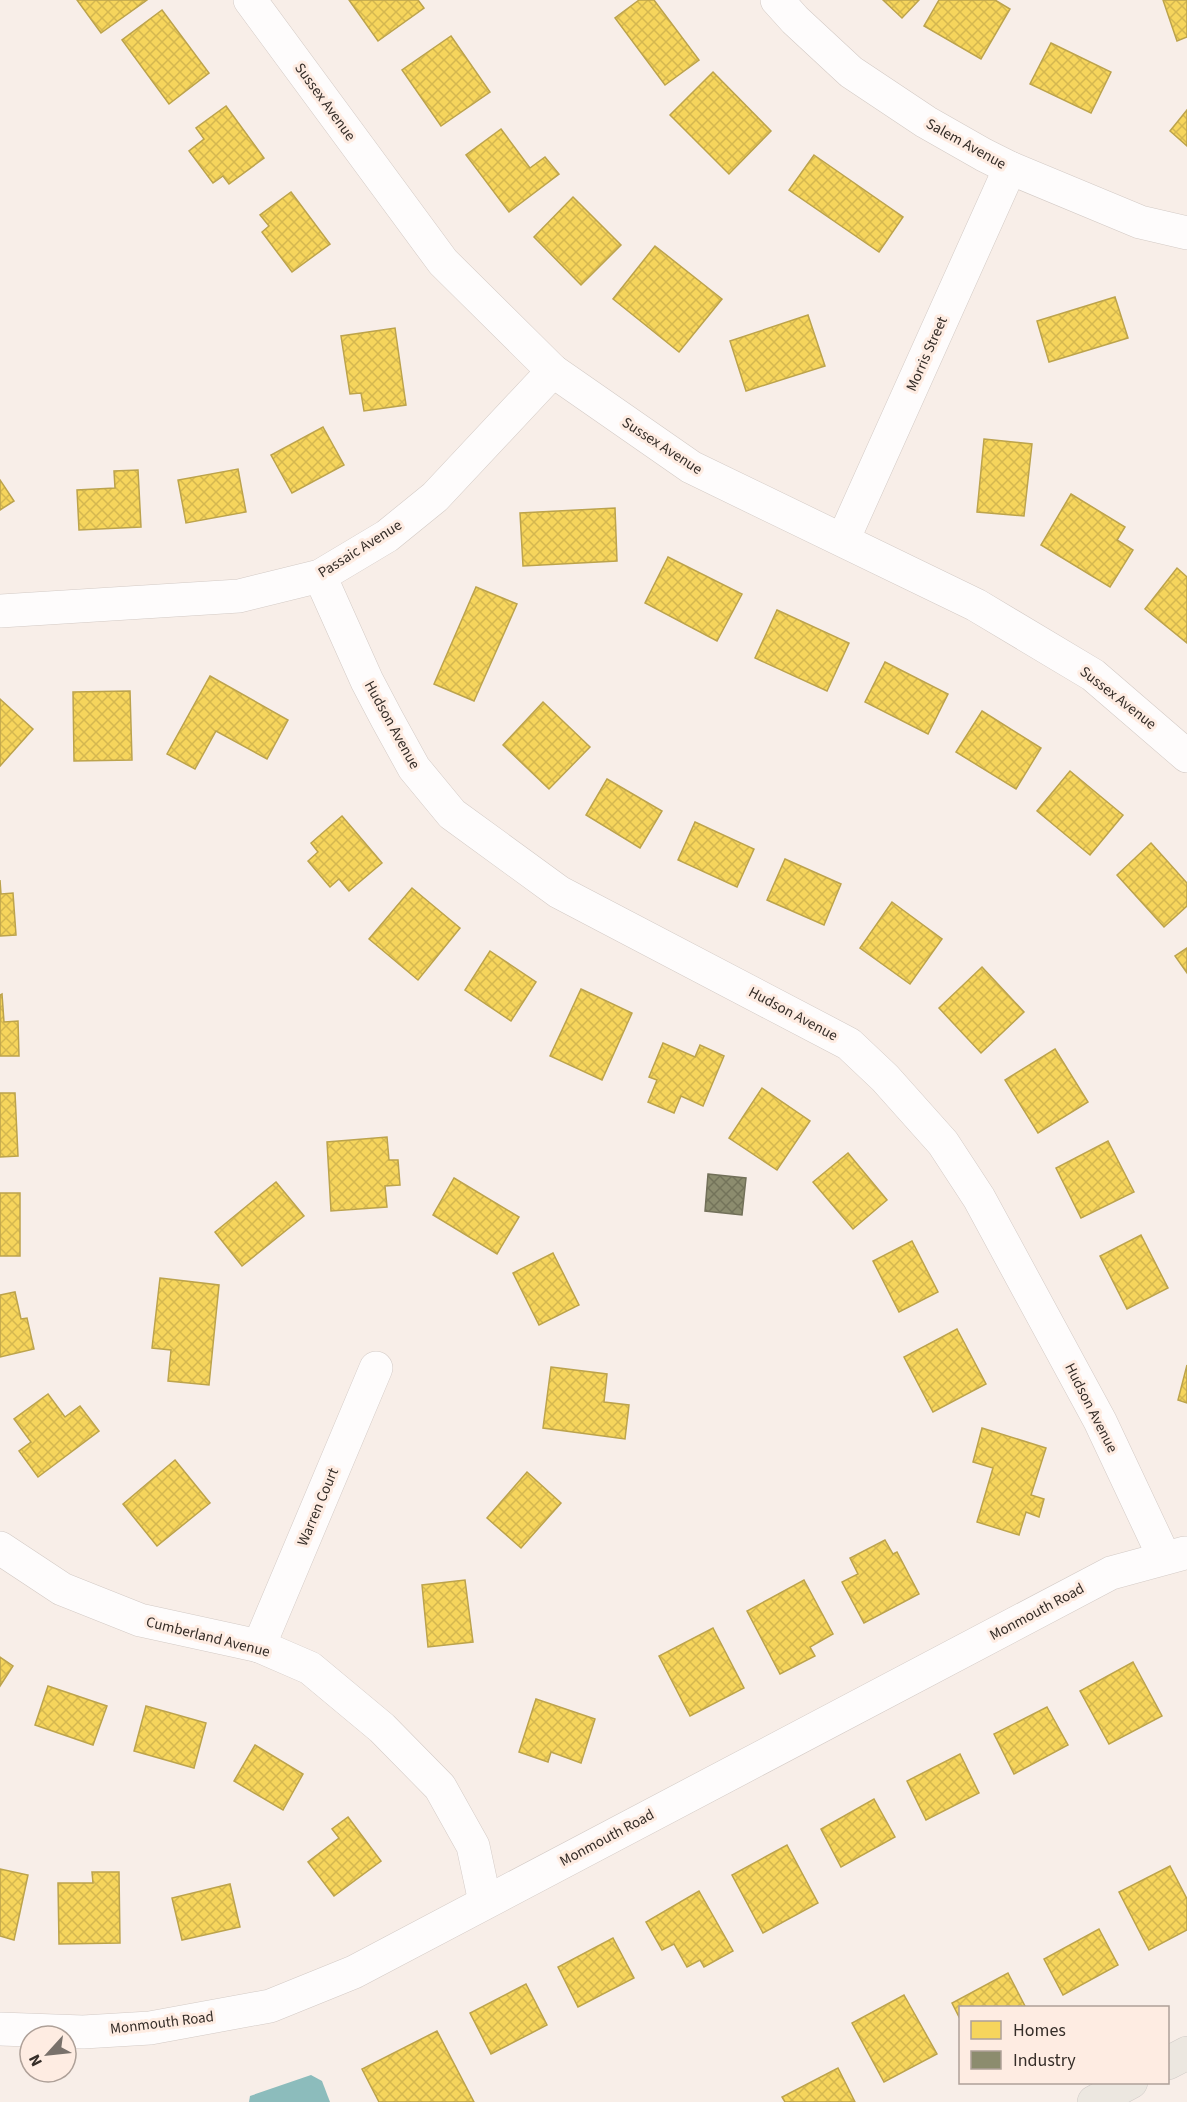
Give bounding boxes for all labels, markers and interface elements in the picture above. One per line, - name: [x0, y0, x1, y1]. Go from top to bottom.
- street label: Sussex Avenue: [289, 59, 361, 145]
- street label: Salem Avenue: [922, 113, 1010, 175]
- street label: Morris Street: [901, 313, 953, 395]
- street label: Sussex Avenue: [618, 412, 706, 480]
- street label: Passaic Avenue: [314, 515, 406, 583]
- street label: Sussex Avenue: [1075, 661, 1161, 735]
- street label: Hudson Avenue: [359, 677, 425, 773]
- street label: Hudson Avenue: [745, 982, 841, 1046]
- street label: Hudson Avenue: [1059, 1360, 1123, 1456]
- street label: Warren Court: [292, 1465, 344, 1549]
- street label: Monmouth Road: [986, 1578, 1088, 1646]
- street label: Cumberland Avenue: [144, 1611, 272, 1663]
- street label: Monmouth Road: [556, 1804, 658, 1872]
- street label: Monmouth Road: [109, 2006, 215, 2040]
- legend: [959, 2006, 1169, 2084]
- text: Homes: [1013, 2018, 1066, 2043]
- north arrow: [18, 2024, 78, 2084]
- text: Industry: [1013, 2048, 1076, 2073]
- text: N: [23, 2051, 48, 2070]

